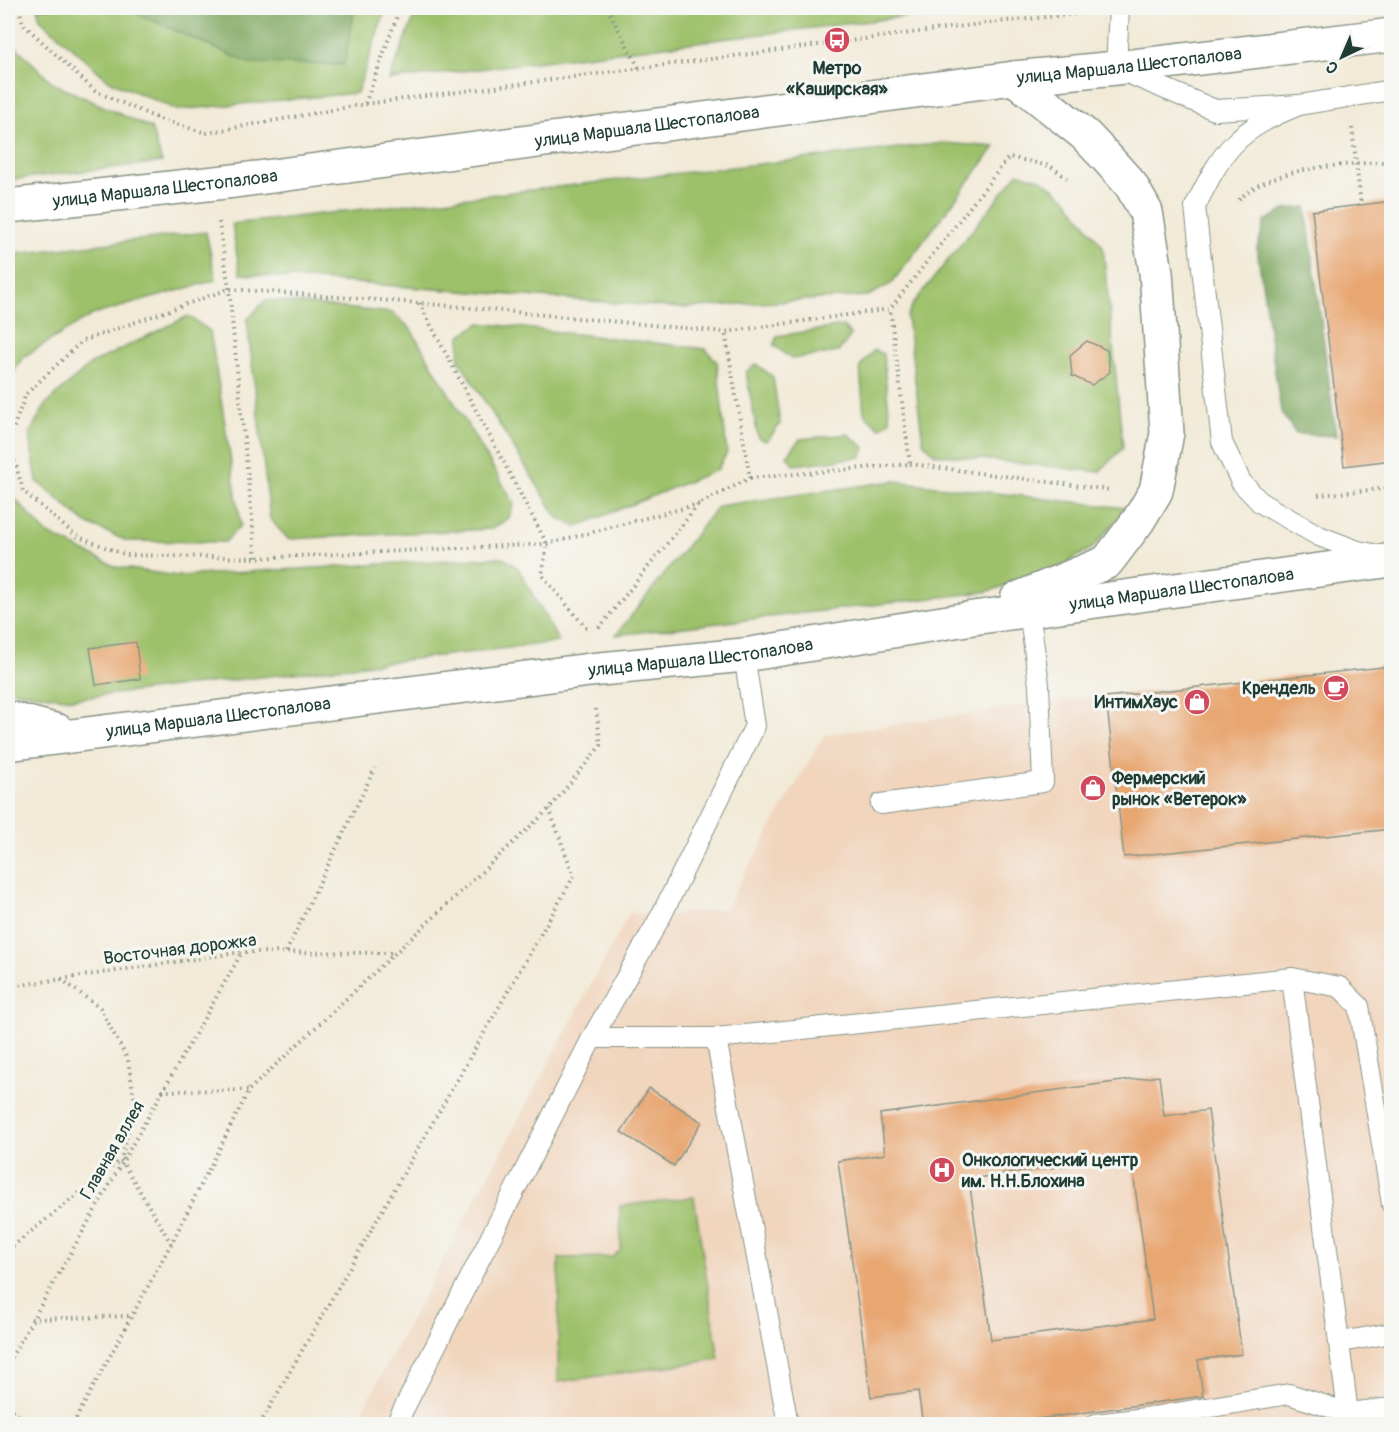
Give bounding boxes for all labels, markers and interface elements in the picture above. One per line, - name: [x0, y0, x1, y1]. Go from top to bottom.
- bus stop icon: Метро «Каширская»: [822, 25, 852, 55]
- north arrow: [1312, 27, 1372, 87]
- street label: улица Маршала Шестопалова: [1015, 42, 1243, 90]
- text: С: [1322, 56, 1343, 78]
- place label: Метро «Каширская»: [786, 57, 889, 101]
- street label: улица Маршала Шестопалова: [532, 101, 761, 153]
- street label: улица Маршала Шестопалова: [50, 164, 279, 213]
- street label: улица Маршала Шестопалова: [1067, 563, 1295, 617]
- street label: улица Маршала Шестопалова: [586, 633, 815, 682]
- cafe icon: Крендель: [1321, 673, 1351, 703]
- place label: Крендель: [1242, 677, 1316, 700]
- shop icon: ИнтимХаус: [1182, 687, 1212, 717]
- place label: ИнтимХаус: [1094, 691, 1178, 714]
- street label: улица Маршала Шестопалова: [104, 692, 332, 744]
- place label: Фермерский рынок «Ветерок»: [1111, 767, 1247, 811]
- shop icon: Фермерский рынок «Ветерок»: [1078, 773, 1108, 803]
- street label: Восточная дорожка: [102, 929, 258, 970]
- street label: Главная аллея: [75, 1097, 150, 1203]
- place label: Онкологический центр им. Н.Н.Блохина: [961, 1149, 1139, 1193]
- hospital icon: Онкологический центр им. Н.Н.Блохина: [927, 1155, 957, 1185]

